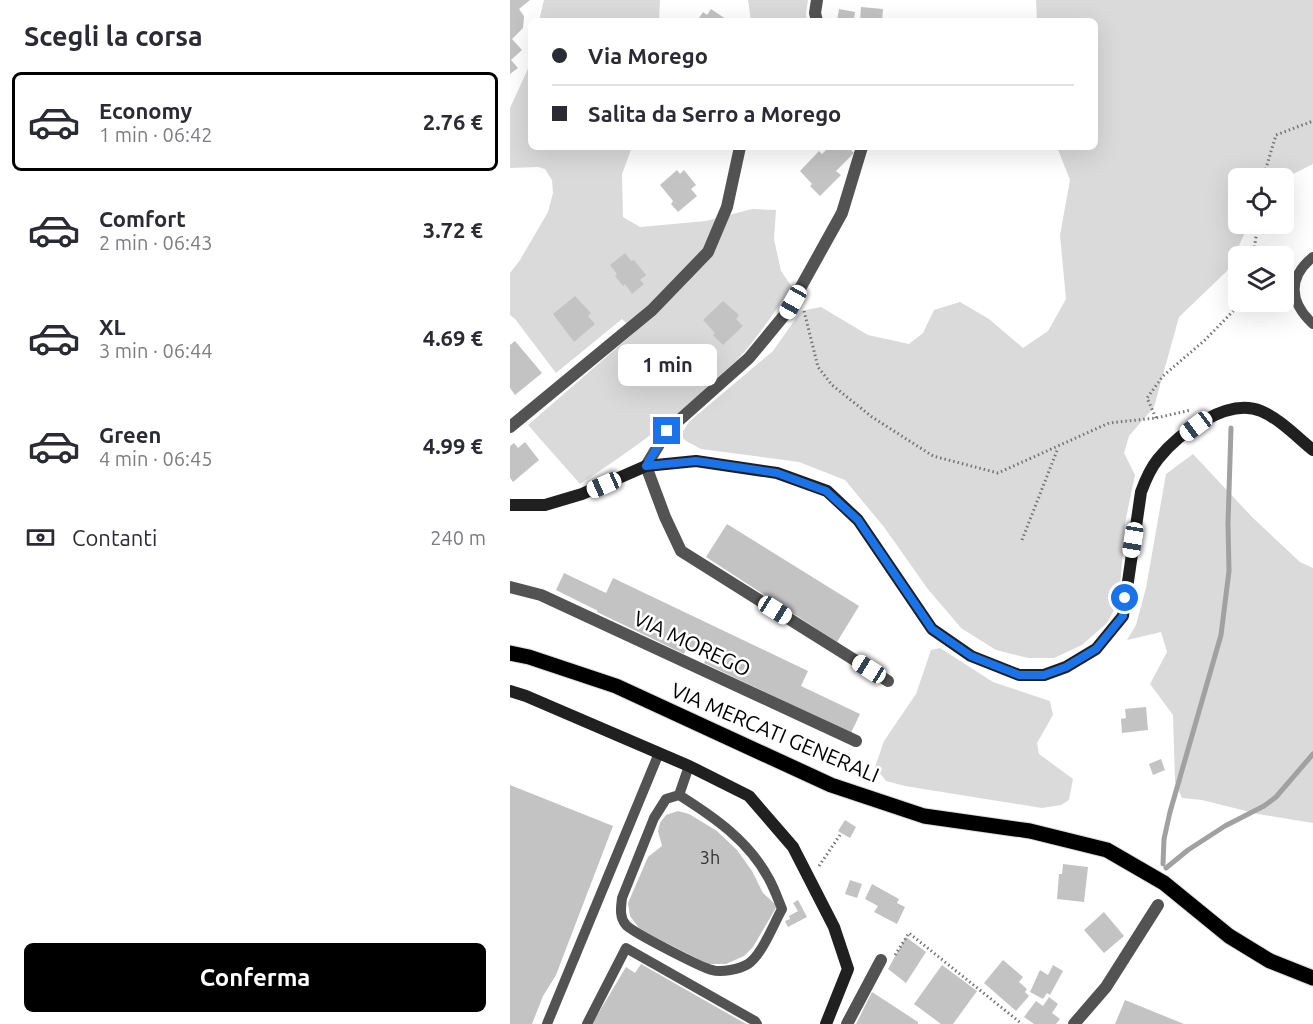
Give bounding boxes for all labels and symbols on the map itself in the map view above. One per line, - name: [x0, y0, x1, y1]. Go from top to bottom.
- car: [776, 282, 810, 322]
- callout: 1 min: [618, 344, 717, 386]
- car: [1176, 408, 1216, 444]
- route end: [653, 417, 680, 444]
- car: [584, 469, 624, 501]
- car: [1121, 521, 1145, 559]
- route start: [1111, 584, 1138, 611]
- car: [755, 593, 795, 627]
- street label: VIA MOREGO: [630, 605, 755, 681]
- car: [849, 652, 889, 686]
- street label: VIA MERCATI GENERALI: [668, 677, 883, 787]
- house number: 3h: [700, 847, 720, 867]

